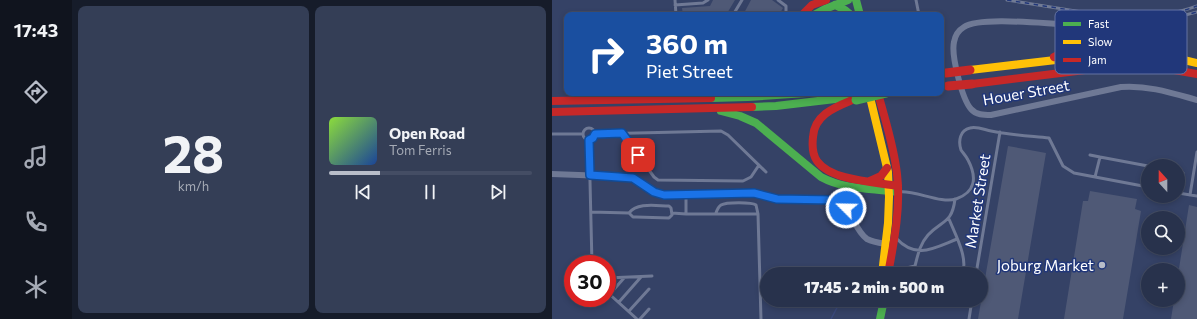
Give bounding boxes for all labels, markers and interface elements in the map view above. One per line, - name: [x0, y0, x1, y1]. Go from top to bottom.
- legend: [1055, 10, 1187, 74]
- text: Fast: [1088, 17, 1110, 30]
- text: 17:43: [14, 19, 58, 41]
- text: 360 m: [646, 26, 728, 60]
- icon: right: [580, 28, 632, 80]
- text: Slow: [1088, 35, 1113, 48]
- text: Jam: [1088, 53, 1107, 67]
- text: Piet Street: [646, 60, 733, 82]
- street label: Houer Street: [981, 76, 1071, 108]
- icon: directions: [22, 78, 50, 106]
- text: 28: [163, 120, 224, 184]
- text: Open Road: [389, 124, 465, 142]
- pin: [621, 138, 655, 172]
- text: Tom Ferris: [389, 142, 452, 158]
- icon: music: [22, 143, 50, 171]
- icon: arrive: [627, 144, 649, 166]
- street label: Market Street: [961, 153, 993, 249]
- north arrow: [1141, 159, 1185, 203]
- map controls: [1141, 159, 1185, 307]
- text: km/h: [178, 178, 209, 194]
- icon: previous: [352, 181, 374, 203]
- icon: pause: [419, 181, 441, 203]
- icon: next: [487, 181, 509, 203]
- position arrow: [825, 187, 867, 229]
- icon: phone: [22, 208, 50, 236]
- button: search: [1141, 211, 1185, 255]
- speed limit sign: 30: [564, 255, 616, 307]
- place label: Joburg Market: [997, 256, 1094, 274]
- marker: Joburg Market: [1097, 260, 1107, 270]
- button: +: [1141, 263, 1185, 307]
- icon: climate: [22, 273, 50, 301]
- text: 17:45 · 2 min · 500 m: [804, 278, 944, 296]

